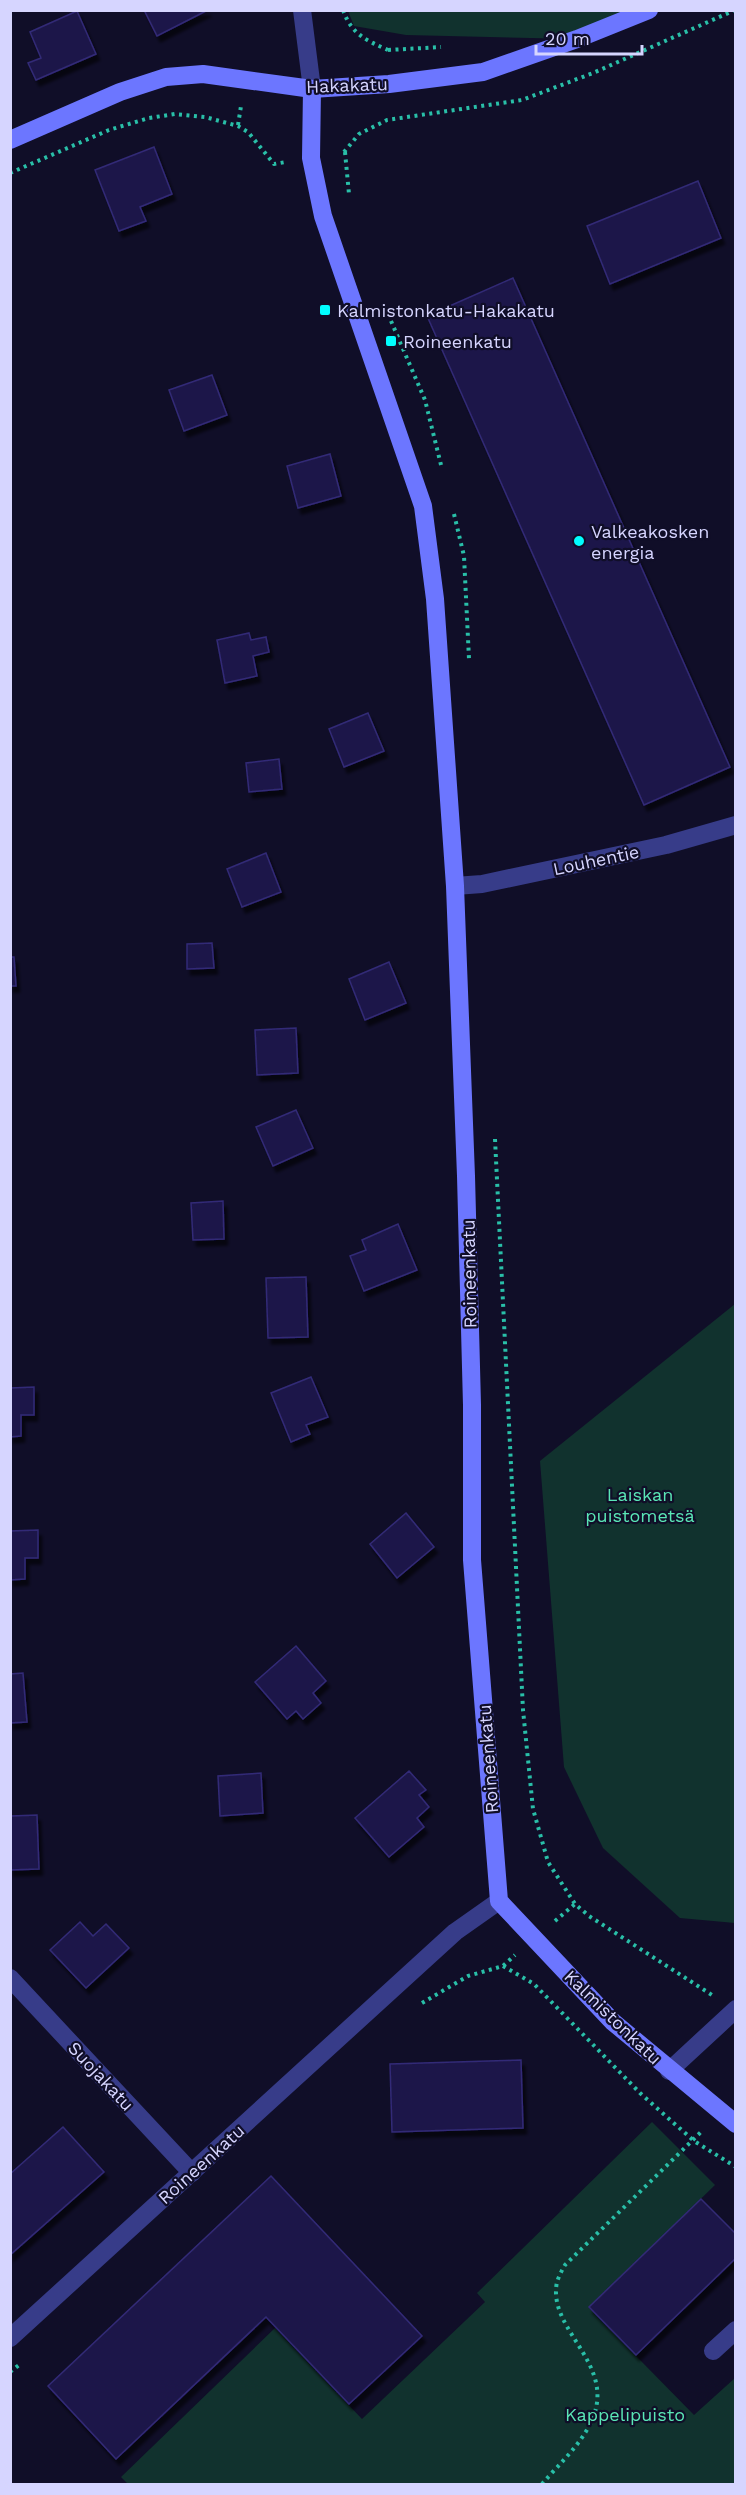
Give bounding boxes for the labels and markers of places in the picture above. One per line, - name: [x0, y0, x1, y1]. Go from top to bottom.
- place label: Kalmistonkatu-Hakakatu: [337, 300, 555, 321]
- marker: Kalmistonkatu-Hakakatu: [318, 303, 332, 317]
- place label: Roineenkatu: [403, 331, 512, 352]
- marker: Roineenkatu: [384, 334, 398, 348]
- place label: Valkeakosken energia: [591, 521, 709, 563]
- marker: Valkeakosken energia: [572, 534, 586, 548]

